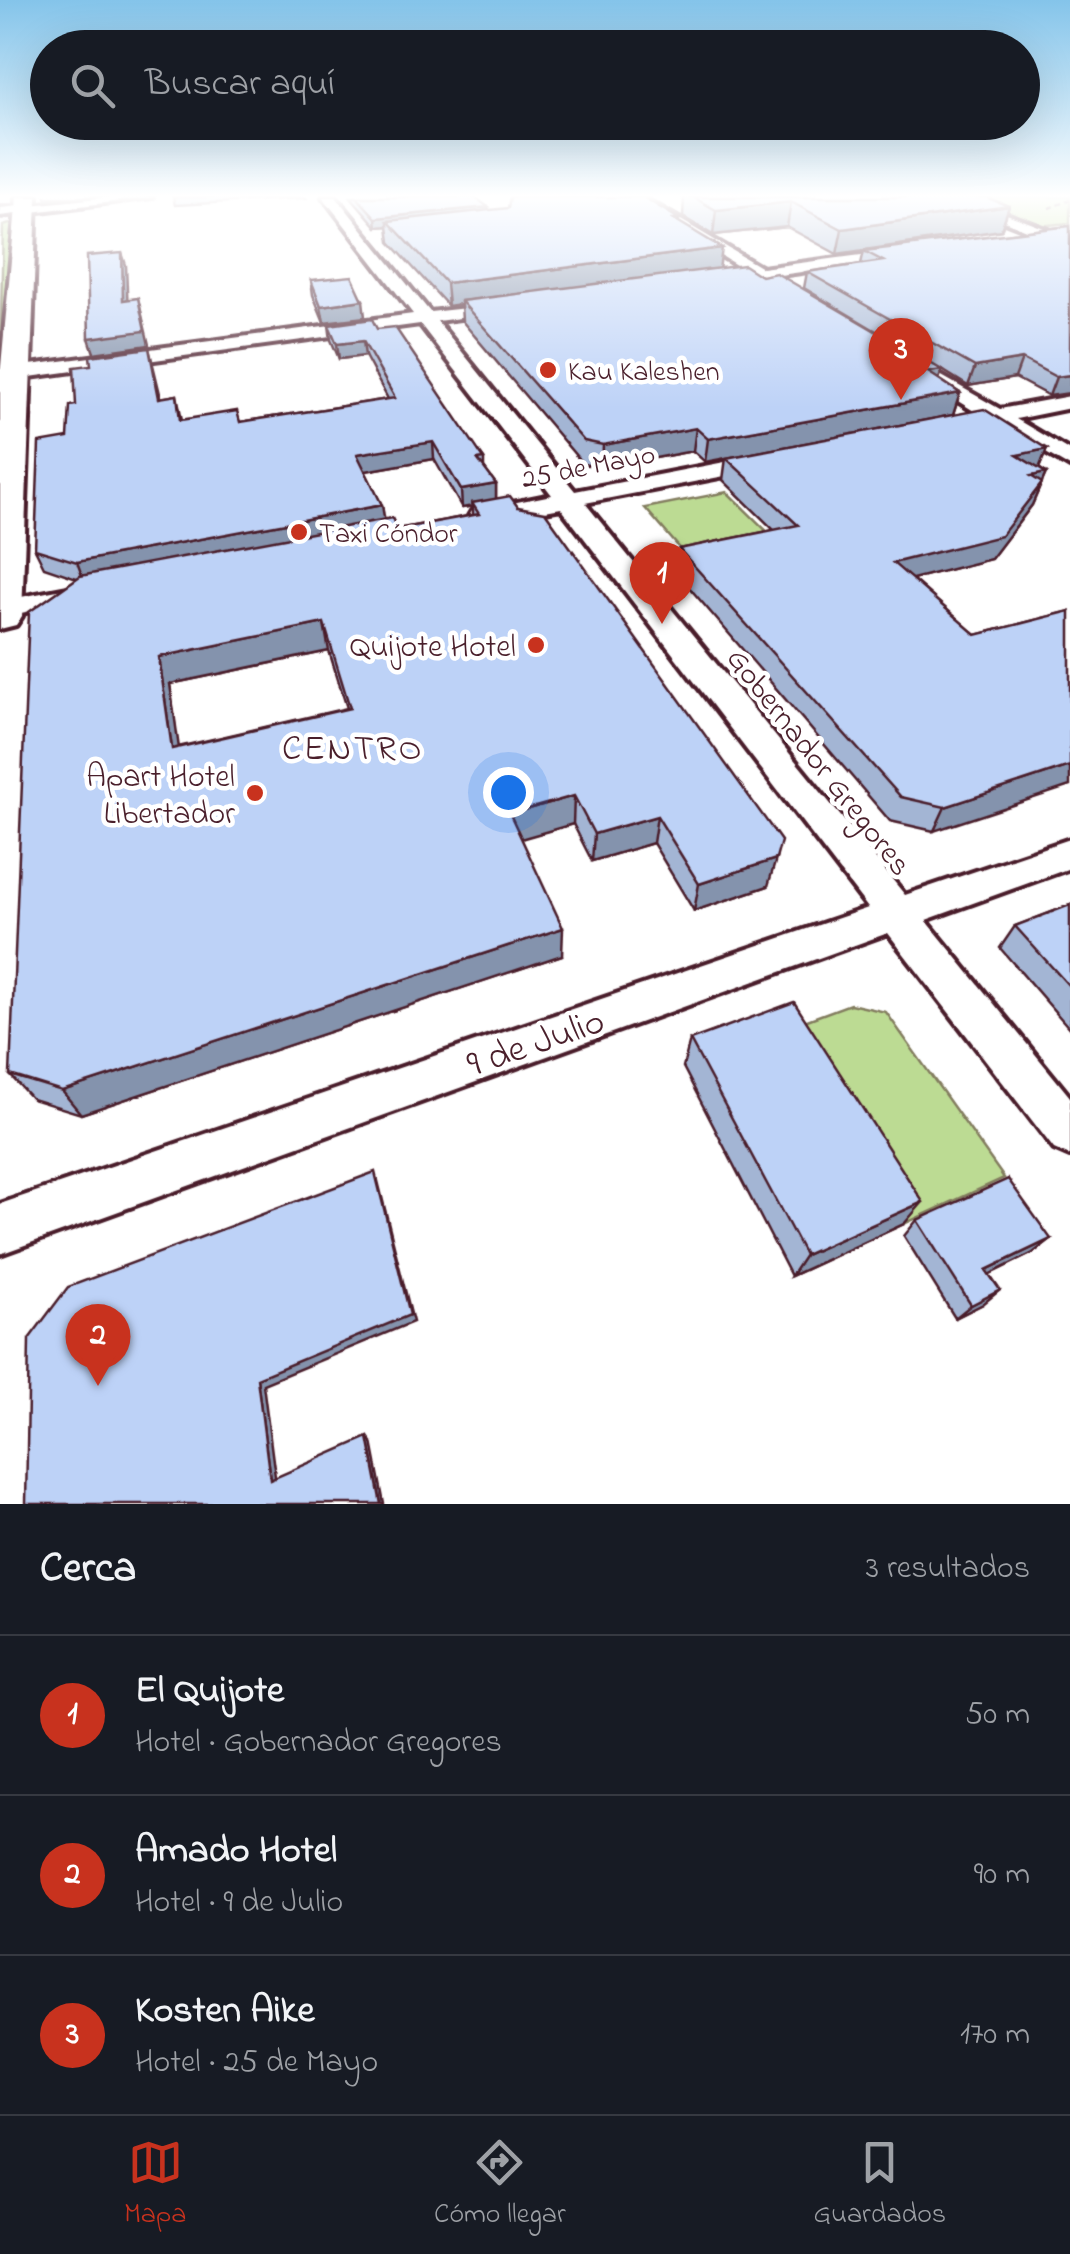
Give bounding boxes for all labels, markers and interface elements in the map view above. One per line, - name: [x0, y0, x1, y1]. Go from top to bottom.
- search box: [30, 30, 1040, 140]
- text: Buscar aquí: [145, 57, 335, 113]
- icon: search: [65, 58, 120, 113]
- pin: 3: [868, 318, 934, 400]
- place label: Kau Kaleshen: [568, 353, 719, 394]
- marker: Kau Kaleshen: [537, 359, 559, 381]
- street label: 25 de Mayo: [518, 435, 659, 501]
- place label: Taxi Cóndor: [319, 515, 458, 556]
- marker: Taxi Cóndor: [288, 521, 310, 543]
- pin: 1: [630, 542, 694, 624]
- place label: Quijote Hotel: [350, 625, 516, 672]
- marker: Quijote Hotel: [525, 634, 547, 656]
- street label: Gobernador Gregores: [713, 639, 921, 887]
- district label: CENTRO: [282, 725, 424, 776]
- place label: Apart Hotel Libertador: [86, 755, 235, 839]
- your location: [483, 767, 534, 818]
- marker: Apart Hotel Libertador: [244, 782, 266, 804]
- street label: 9 de Julio: [460, 995, 613, 1094]
- pin: 2: [66, 1304, 130, 1386]
- text: Cerca: [40, 1539, 136, 1600]
- text: 3 resultados: [866, 1546, 1030, 1593]
- text: El Quijote: [135, 1664, 284, 1720]
- text: 1: [67, 1692, 78, 1739]
- text: 50 m: [965, 1692, 1030, 1739]
- text: Hotel · Gobernador Gregores: [135, 1720, 502, 1767]
- text: Amado Hotel: [135, 1824, 337, 1880]
- text: 2: [65, 1852, 80, 1899]
- text: 90 m: [974, 1852, 1030, 1899]
- text: Hotel · 9 de Julio: [135, 1880, 343, 1927]
- text: Kosten Aike: [135, 1984, 314, 2040]
- text: 3: [66, 2012, 79, 2059]
- text: 170 m: [960, 2012, 1030, 2059]
- text: Hotel · 25 de Mayo: [135, 2040, 378, 2087]
- tab: Mapa: [124, 2135, 186, 2236]
- tab: Cómo llegar: [434, 2135, 566, 2236]
- tab: Guardados: [813, 2135, 946, 2236]

